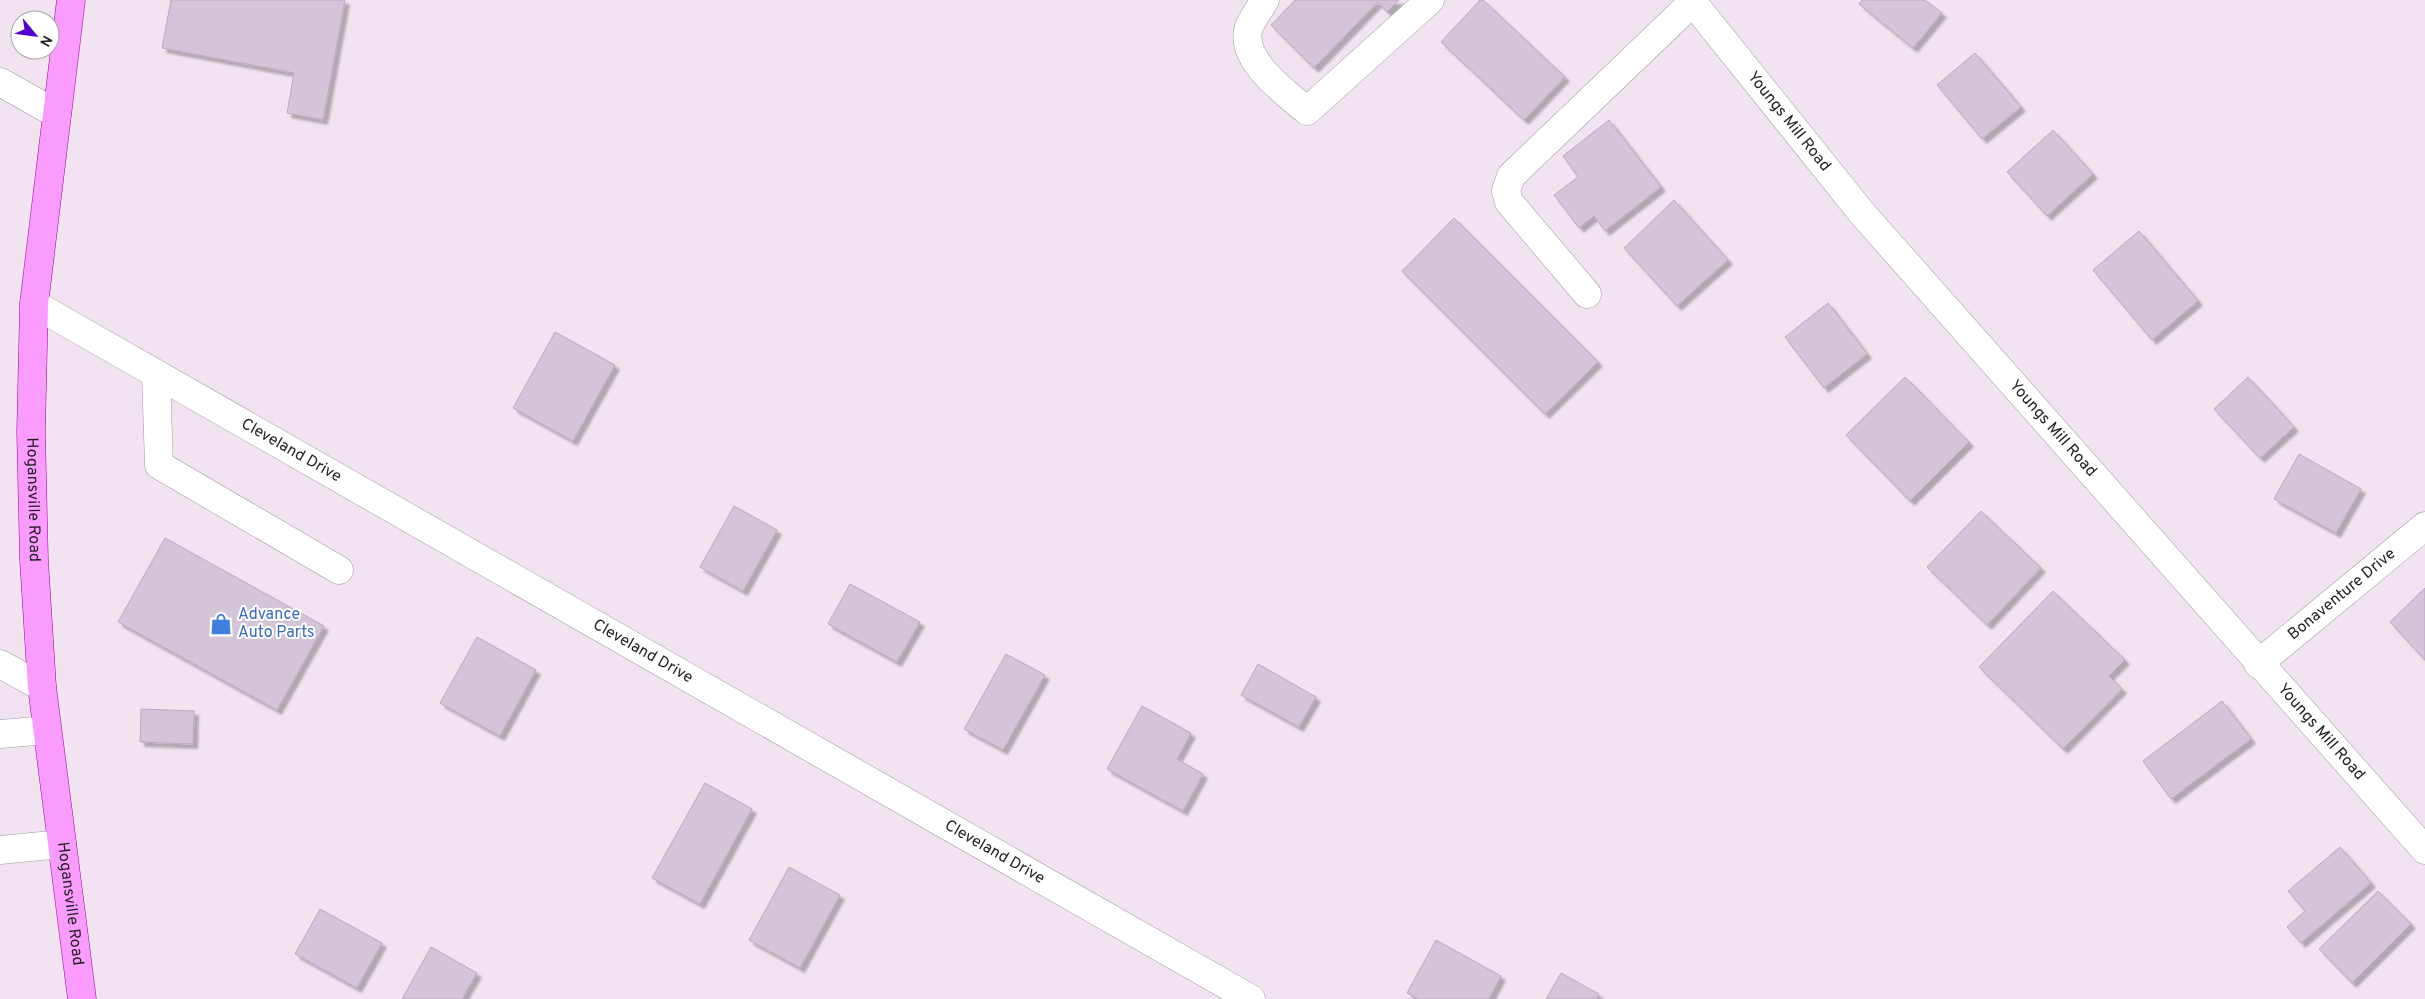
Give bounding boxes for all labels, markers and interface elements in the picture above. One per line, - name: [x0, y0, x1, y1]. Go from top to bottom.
- north arrow: [10, 10, 60, 60]
- text: N: [35, 32, 55, 49]
- street label: Youngs Mill Road: [1742, 68, 1835, 176]
- street label: Youngs Mill Road: [2005, 376, 2101, 481]
- street label: Cleveland Drive: [237, 414, 345, 487]
- street label: Hogansville Road: [21, 437, 44, 562]
- street label: Bonaventure Drive: [2284, 544, 2400, 645]
- place label: Advance Auto Parts: [238, 605, 315, 643]
- shop icon: Advance Auto Parts: [208, 611, 234, 637]
- street label: Cleveland Drive: [589, 615, 696, 688]
- street label: Youngs Mill Road: [2273, 680, 2369, 785]
- street label: Cleveland Drive: [941, 816, 1048, 889]
- street label: Hogansville Road: [52, 841, 88, 967]

